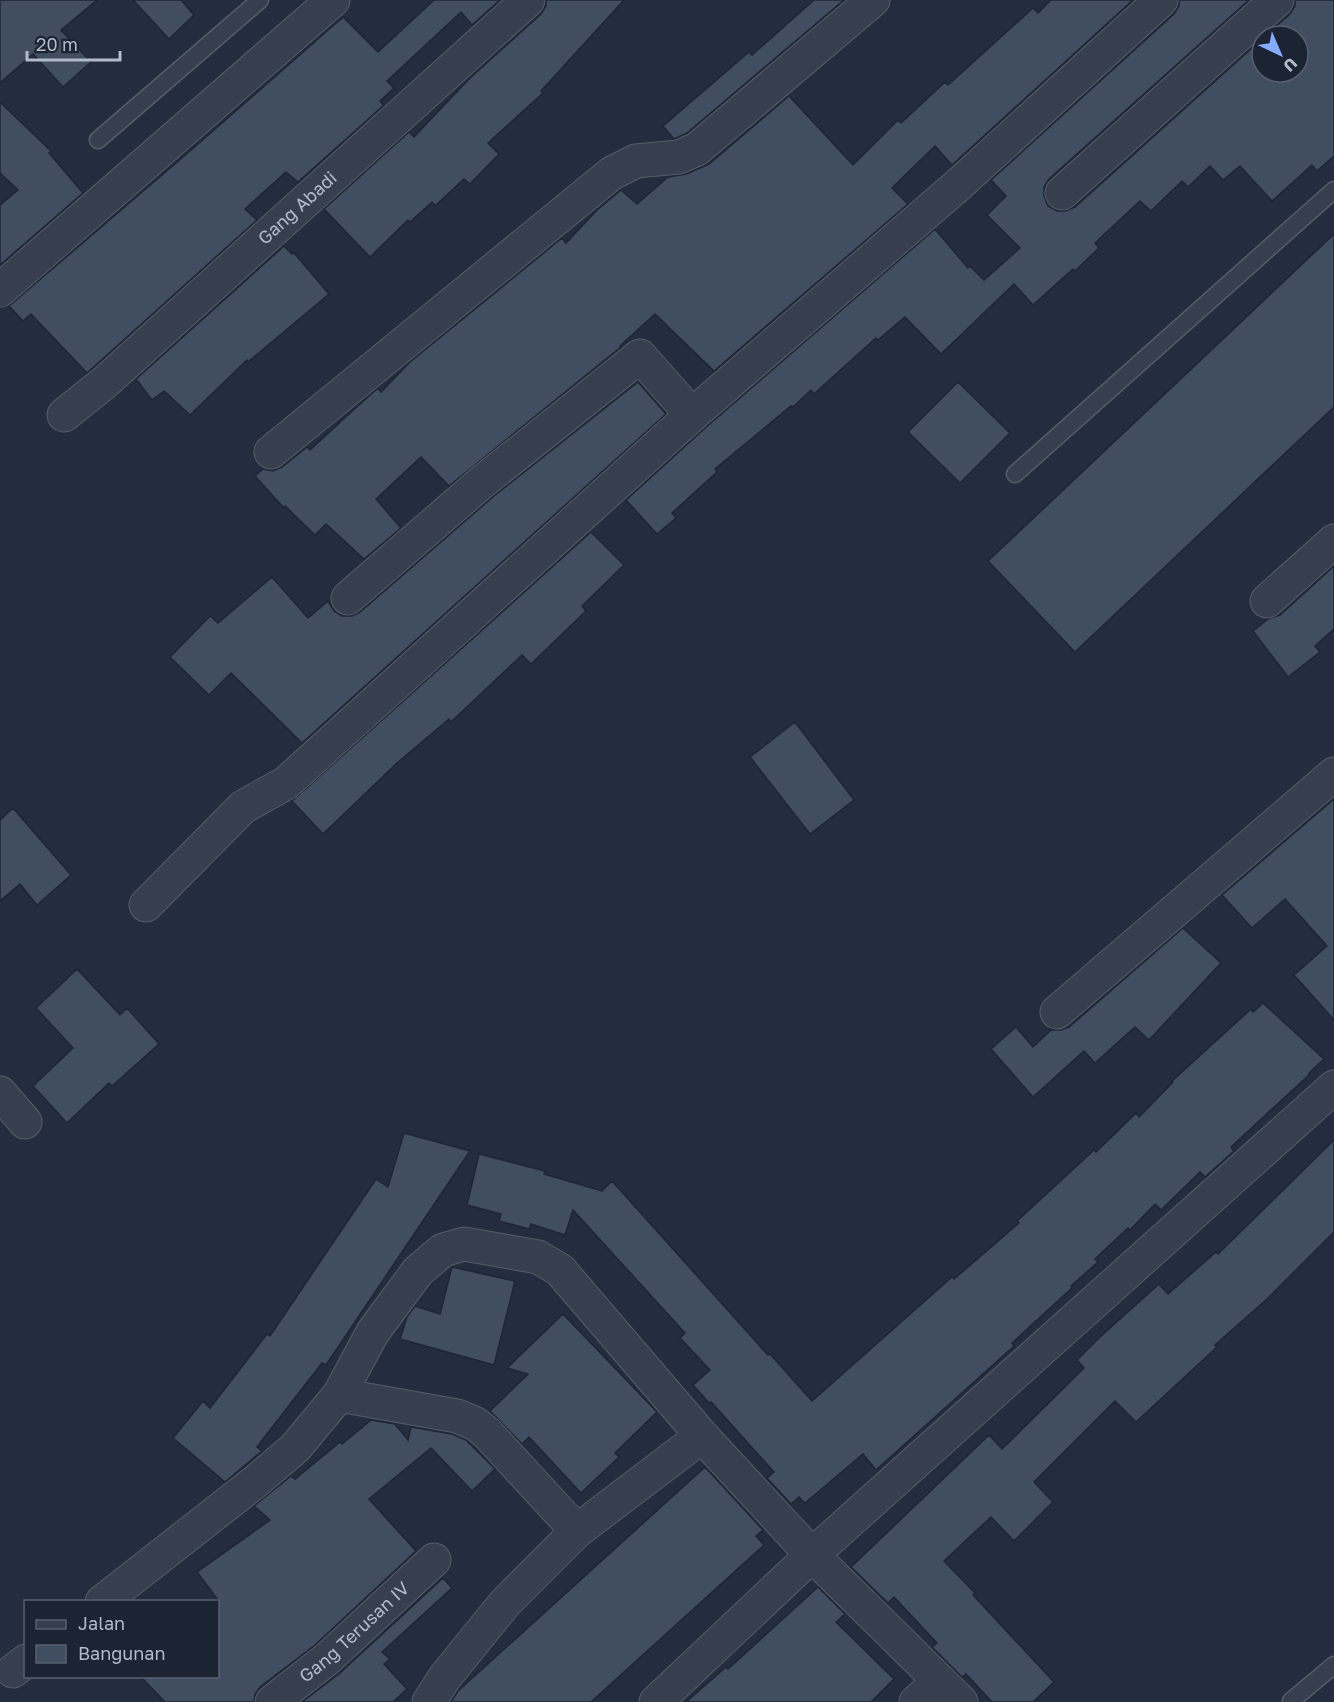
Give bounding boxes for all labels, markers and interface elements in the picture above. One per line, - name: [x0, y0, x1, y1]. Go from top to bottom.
- scale bar: [27, 24, 120, 62]
- north arrow: [1250, 24, 1310, 84]
- text: 20 m: [36, 33, 78, 55]
- text: U: [1279, 54, 1302, 76]
- street label: Gang Abadi: [253, 166, 341, 249]
- street label: Gang Terusan IV: [294, 1577, 413, 1687]
- legend: [24, 1600, 219, 1678]
- text: Jalan: [78, 1612, 125, 1634]
- text: Bangunan: [78, 1642, 166, 1664]

